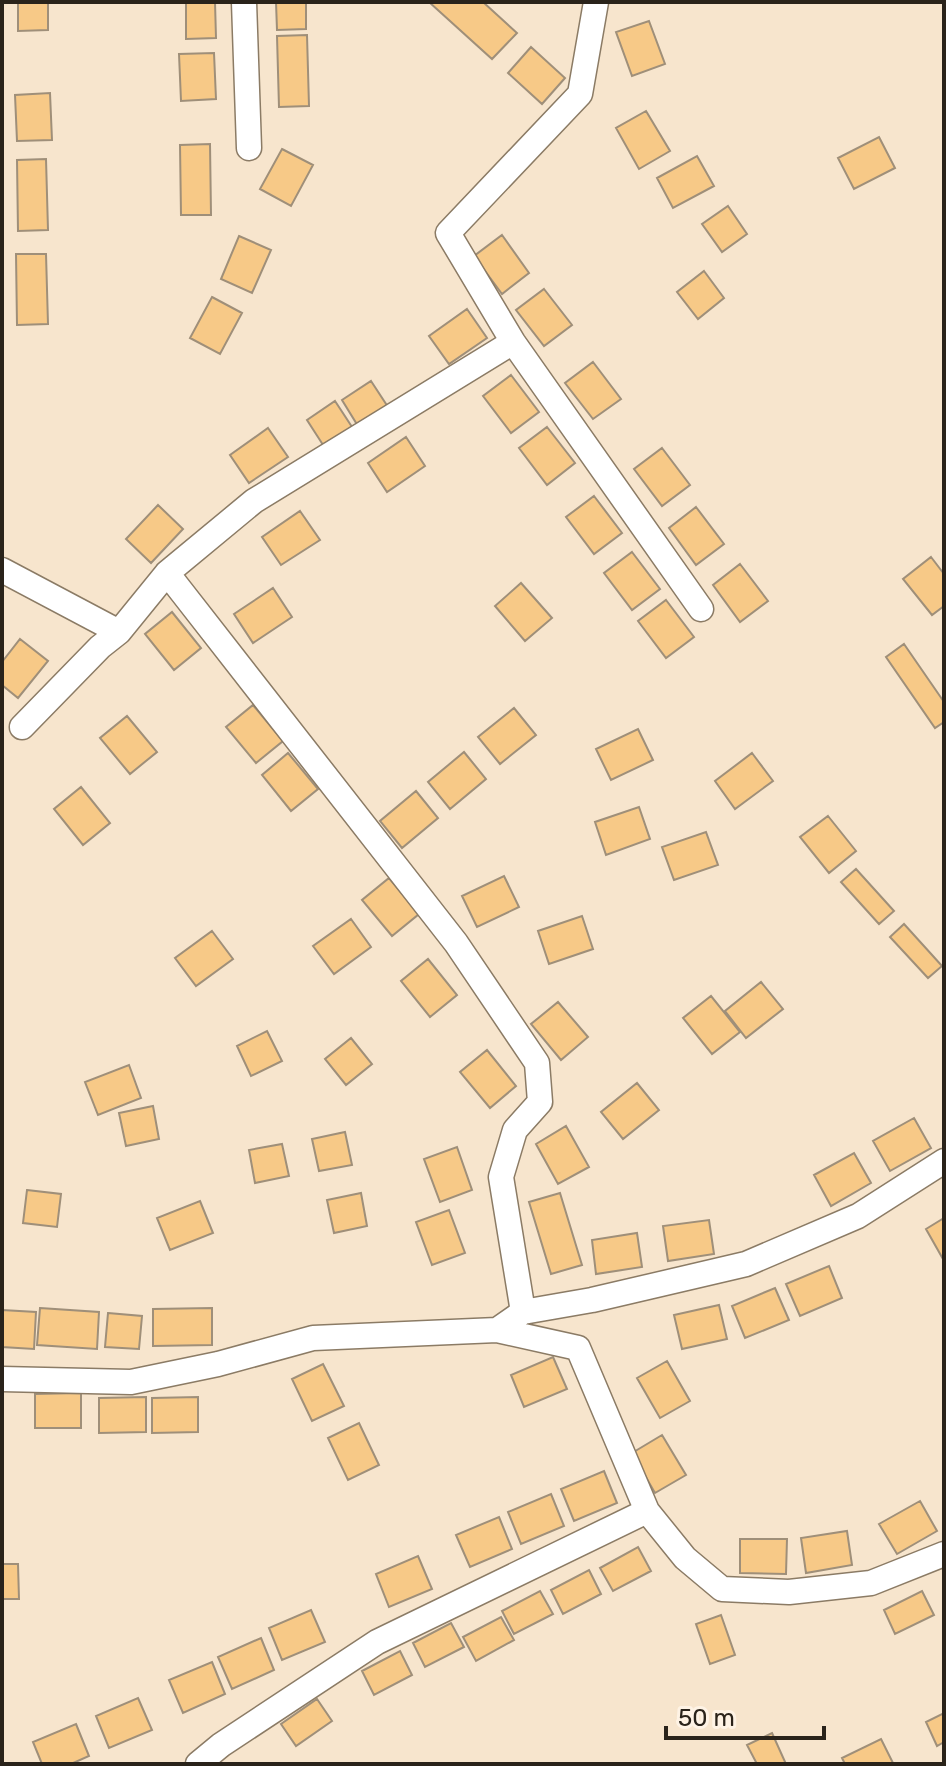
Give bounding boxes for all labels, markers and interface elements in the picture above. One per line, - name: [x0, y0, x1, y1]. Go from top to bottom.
- scale bar: [666, 1690, 824, 1740]
- text: 50 m: [678, 1704, 735, 1732]

